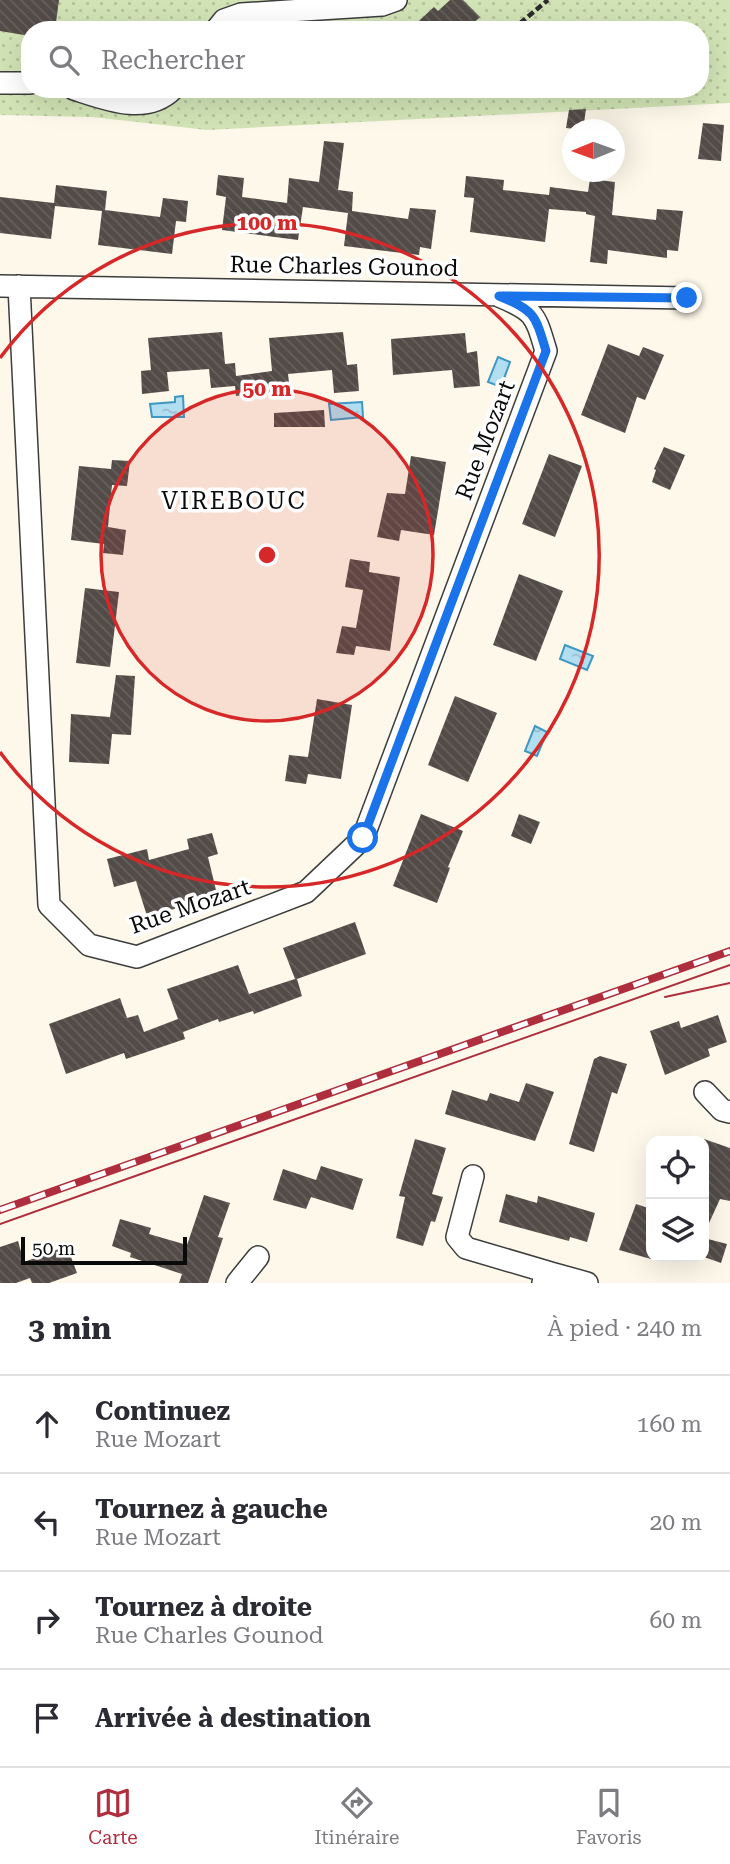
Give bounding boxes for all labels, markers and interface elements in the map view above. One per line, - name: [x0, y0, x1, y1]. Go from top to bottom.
- search box: [21, 21, 709, 98]
- icon: search: [45, 41, 83, 79]
- text: Rechercher: [101, 45, 245, 75]
- north arrow: [562, 119, 625, 182]
- text: 100 m: [237, 211, 297, 235]
- street label: Rue Charles Gounod: [229, 251, 459, 282]
- route end: [671, 282, 702, 313]
- street label: Rue Mozart: [450, 376, 521, 504]
- text: 50 m: [242, 377, 292, 401]
- district label: VIREBOUC: [161, 487, 307, 515]
- centre of rings: [255, 543, 279, 567]
- route start: [347, 822, 378, 853]
- street label: Rue Mozart: [126, 873, 254, 940]
- map controls: [646, 1136, 709, 1262]
- button: locate: [646, 1136, 709, 1199]
- button: layers: [646, 1199, 709, 1262]
- scale bar: [21, 1234, 187, 1266]
- text: 50 m: [32, 1237, 75, 1260]
- text: 3 min: [28, 1311, 111, 1346]
- text: À pied · 240 m: [547, 1315, 702, 1342]
- text: Continuez: [95, 1396, 230, 1426]
- icon: ahead: [28, 1405, 66, 1443]
- text: 160 m: [637, 1411, 702, 1438]
- text: Rue Mozart: [95, 1426, 221, 1453]
- text: Tournez à gauche: [95, 1494, 328, 1524]
- icon: left: [28, 1503, 66, 1541]
- text: 20 m: [649, 1509, 702, 1536]
- text: Rue Mozart: [95, 1524, 221, 1551]
- text: Tournez à droite: [95, 1592, 312, 1622]
- icon: right: [28, 1601, 66, 1639]
- text: 60 m: [649, 1607, 702, 1634]
- text: Rue Charles Gounod: [95, 1622, 324, 1649]
- icon: arrive: [28, 1699, 66, 1737]
- text: Arrivée à destination: [95, 1703, 371, 1733]
- tab: Carte: [88, 1784, 138, 1849]
- tab: Itinéraire: [314, 1784, 399, 1849]
- tab: Favoris: [576, 1784, 642, 1849]

